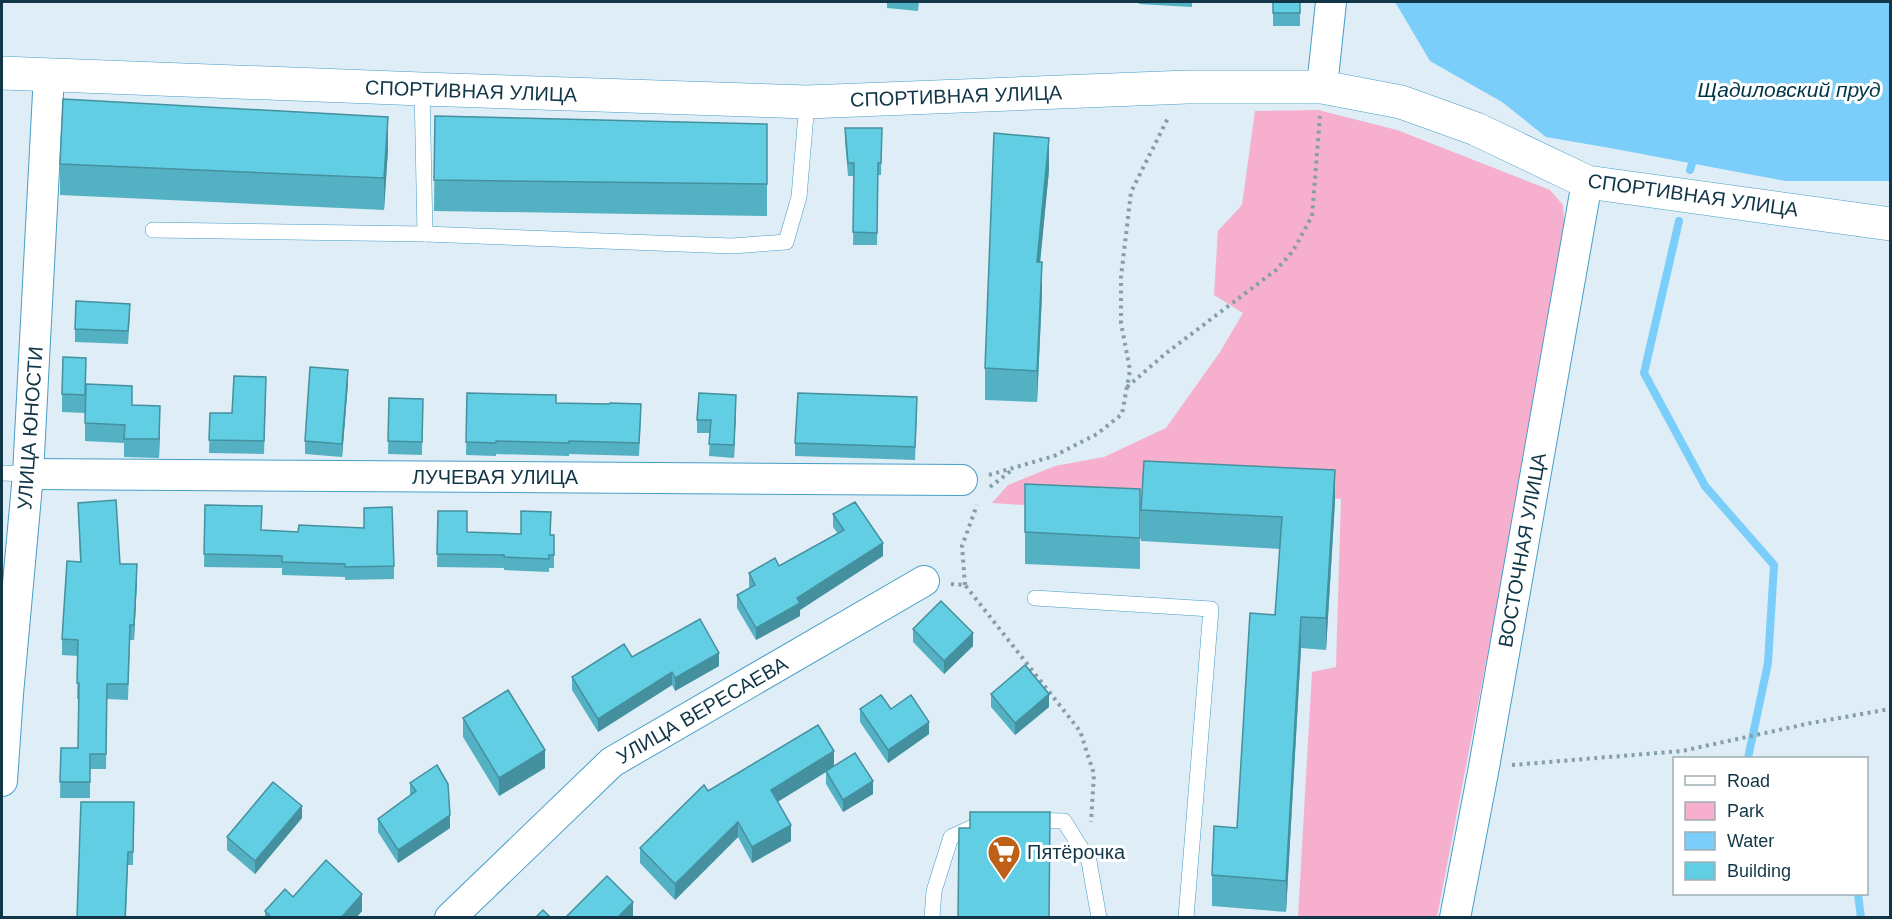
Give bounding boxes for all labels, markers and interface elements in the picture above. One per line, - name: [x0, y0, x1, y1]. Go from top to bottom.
- street label: СПОРТИВНАЯ УЛИЦА: [365, 76, 578, 106]
- water label: Щадиловский пруд: [1697, 78, 1881, 101]
- street label: СПОРТИВНАЯ УЛИЦА: [850, 81, 1063, 111]
- street label: СПОРТИВНАЯ УЛИЦА: [1586, 169, 1800, 221]
- street label: УЛИЦА ЮНОСТИ: [13, 346, 47, 510]
- street label: ВОСТОЧНАЯ УЛИЦА: [1494, 450, 1550, 649]
- street label: ЛУЧЕВАЯ УЛИЦА: [412, 466, 579, 488]
- street label: УЛИЦА ВЕРЕСАЕВА: [613, 652, 792, 768]
- legend: [1673, 757, 1868, 895]
- text: Road: [1727, 771, 1770, 791]
- text: Park: [1727, 801, 1765, 821]
- text: Water: [1727, 831, 1774, 851]
- supermarket icon: Пятёрочка: [986, 834, 1022, 881]
- place label: Пятёрочка: [1027, 841, 1126, 863]
- text: Building: [1727, 861, 1791, 881]

